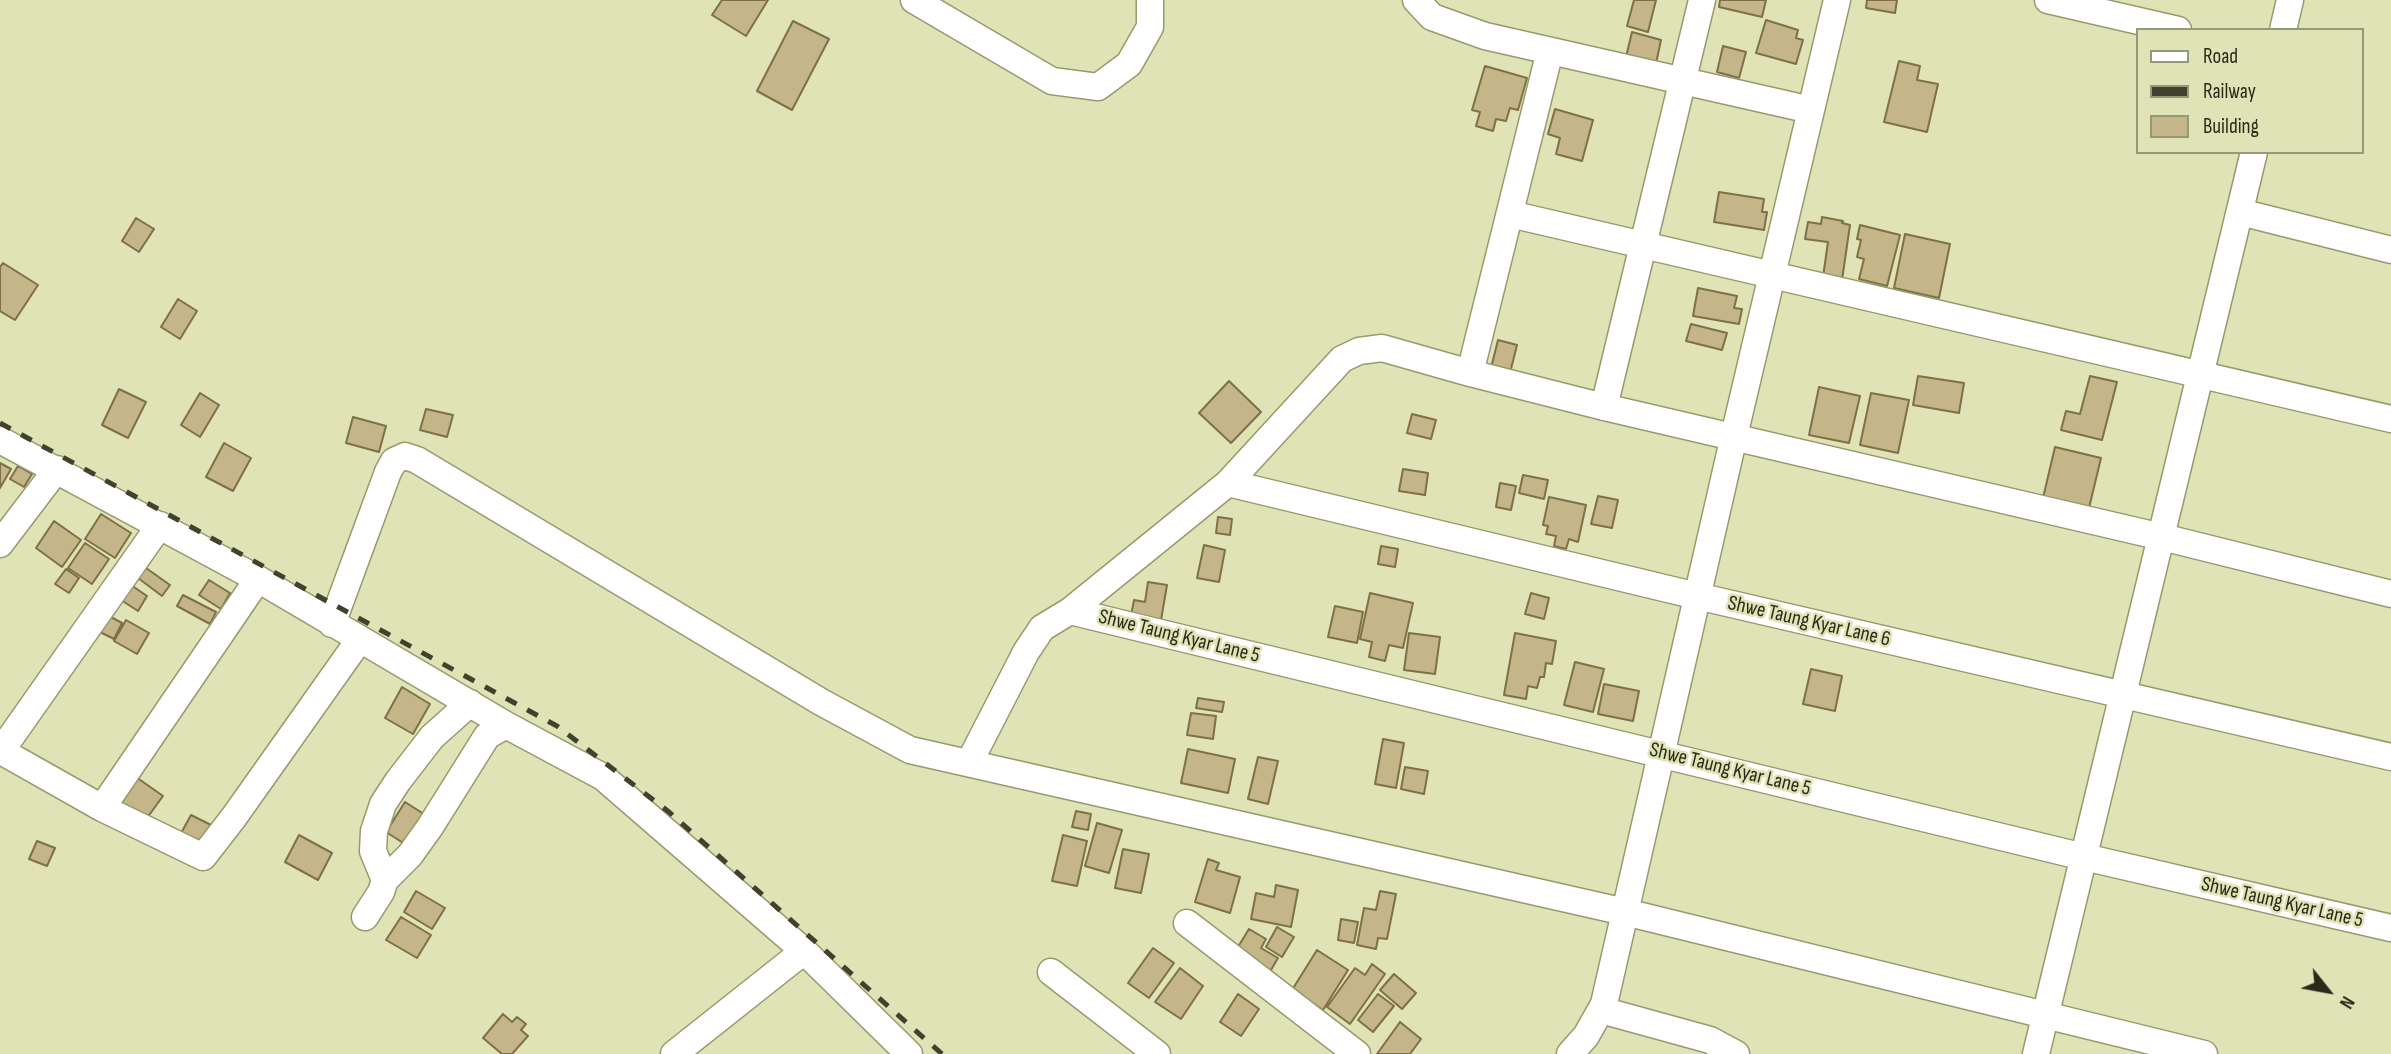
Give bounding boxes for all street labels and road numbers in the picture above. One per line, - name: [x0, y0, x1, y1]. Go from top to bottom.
- street label: Shwe Taung Kyar Lane 6: [1725, 591, 1893, 653]
- street label: Shwe Taung Kyar Lane 5: [1096, 605, 1262, 669]
- street label: Shwe Taung Kyar Lane 5: [1647, 738, 1813, 802]
- street label: Shwe Taung Kyar Lane 5: [2199, 872, 2365, 934]

